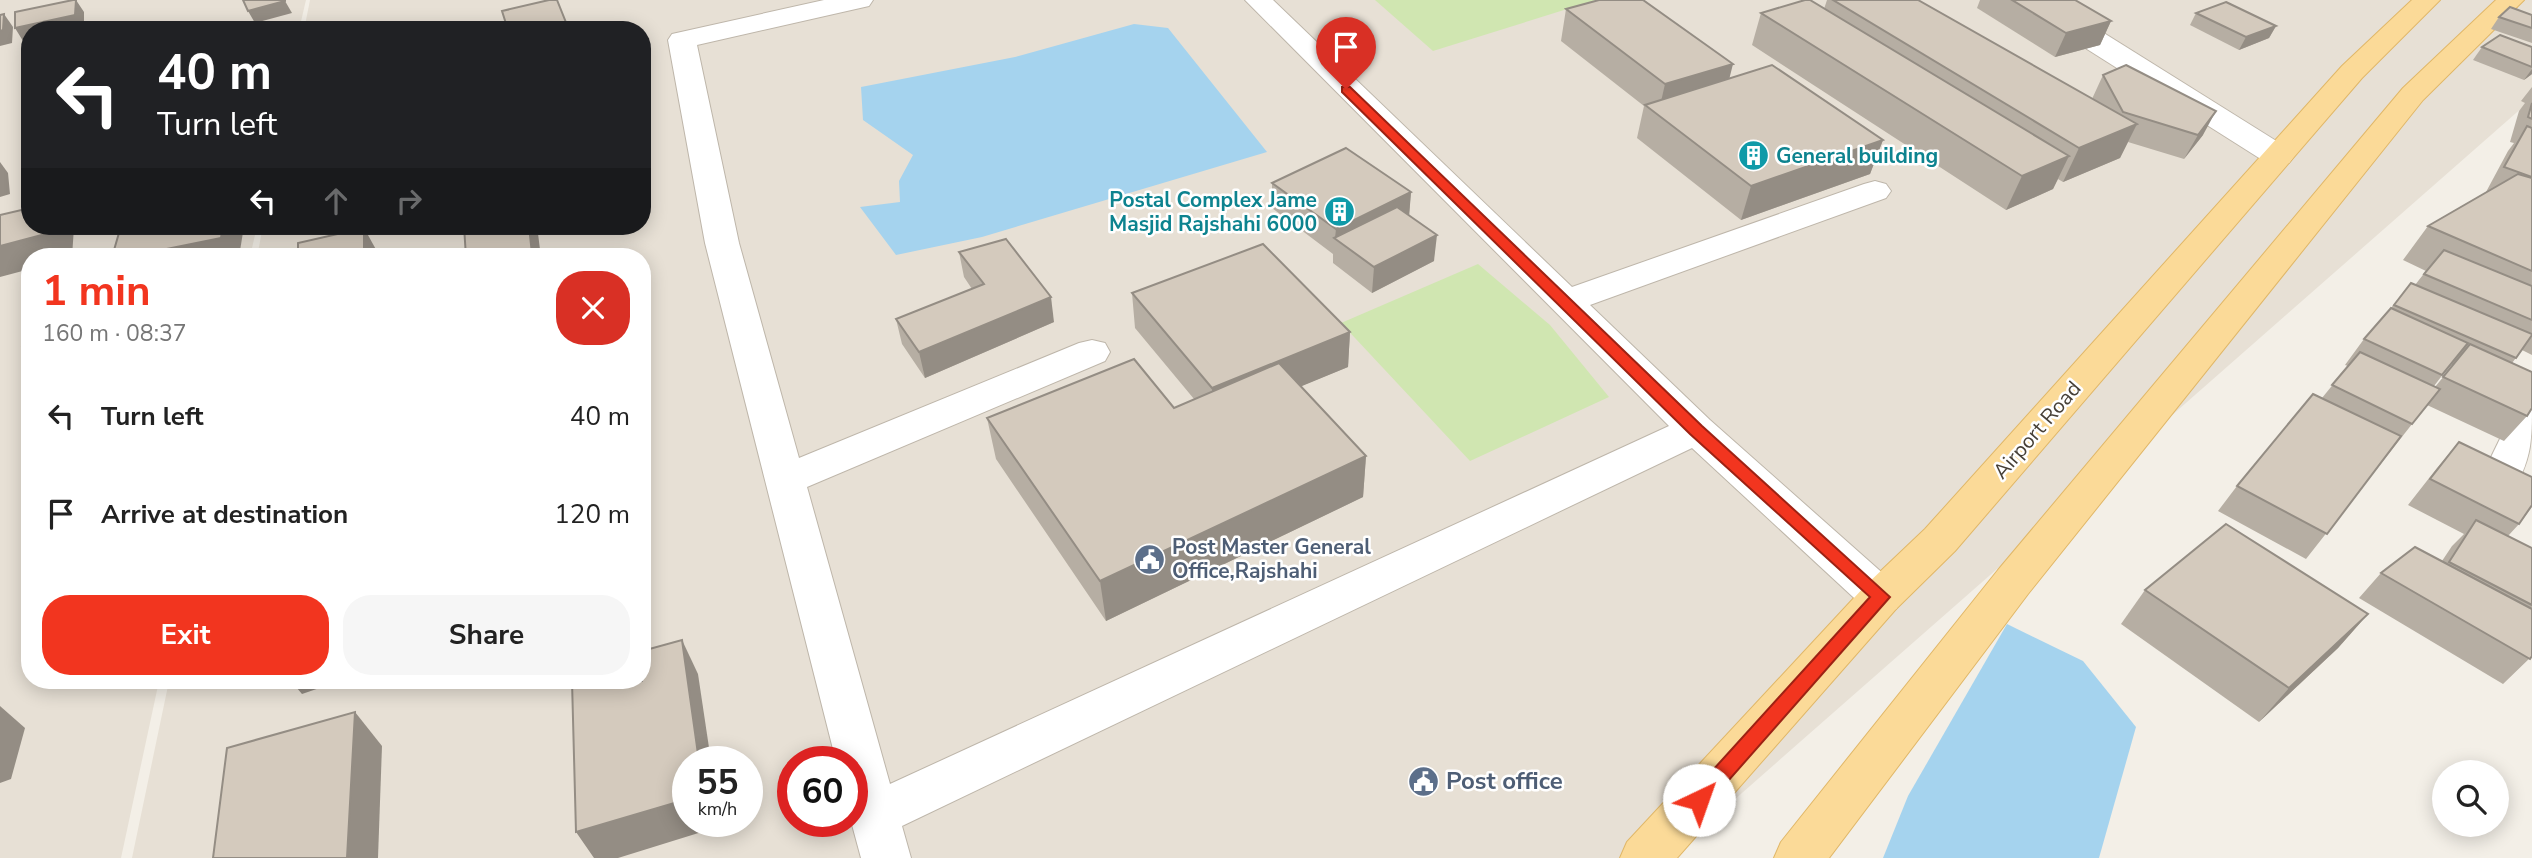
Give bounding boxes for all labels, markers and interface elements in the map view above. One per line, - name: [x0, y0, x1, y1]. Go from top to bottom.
- pin: [1316, 17, 1376, 89]
- icon: arrive: [1327, 28, 1365, 66]
- text: 40 m: [157, 39, 272, 106]
- icon: left: [42, 49, 133, 140]
- text: Turn left: [157, 103, 277, 146]
- building icon: General building: [1736, 139, 1770, 173]
- place label: General building: [1776, 142, 1938, 170]
- icon: left: [244, 182, 282, 220]
- icon: ahead: [317, 182, 355, 220]
- icon: right: [390, 182, 428, 220]
- place label: Postal Complex Jame Masjid Rajshahi 6000: [1109, 186, 1317, 238]
- building icon: Postal Complex Jame Masjid Rajshahi 6000: [1323, 195, 1357, 229]
- text: 1 min: [42, 263, 151, 320]
- button: close: [556, 271, 630, 345]
- text: 160 m · 08:37: [42, 318, 187, 349]
- street label: Airport Road: [1987, 375, 2087, 485]
- icon: left: [42, 397, 80, 435]
- text: Turn left: [101, 399, 204, 434]
- text: 40 m: [570, 399, 630, 434]
- icon: arrive: [42, 495, 80, 533]
- text: Arrive at destination: [101, 497, 348, 532]
- text: 120 m: [554, 497, 630, 532]
- place label: Post Master General Office,Rajshahi: [1172, 533, 1371, 585]
- public building icon: Post Master General Office,Rajshahi: [1132, 542, 1166, 576]
- button: Exit: [42, 595, 329, 675]
- button: Share: [343, 595, 630, 675]
- speed limit sign: 60: [777, 746, 868, 837]
- text: 55: [696, 759, 739, 806]
- map controls: [2432, 760, 2509, 837]
- button: search: [2432, 760, 2509, 837]
- position arrow: [1662, 763, 1736, 837]
- public building icon: Post office: [1406, 764, 1440, 798]
- place label: Post office: [1446, 765, 1563, 797]
- text: km/h: [698, 797, 737, 821]

